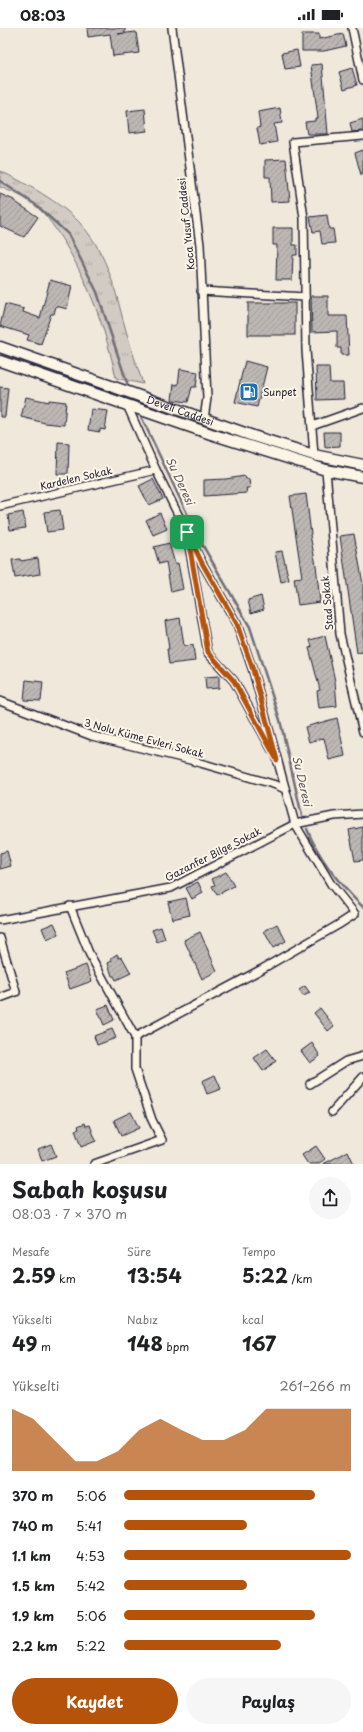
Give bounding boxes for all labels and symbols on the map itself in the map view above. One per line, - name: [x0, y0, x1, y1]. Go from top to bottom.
- street label: Koca Yusuf Caddesi: [173, 177, 198, 271]
- fuel station icon: Sunpet: [238, 381, 260, 403]
- place label: Sunpet: [263, 384, 297, 399]
- street label: Develi Caddesi: [145, 391, 216, 429]
- water label: Su Deresi: [162, 454, 200, 509]
- street label: Kardelen Sokak: [38, 462, 114, 493]
- pin: [170, 515, 204, 549]
- street label: Stad Sokak: [317, 575, 336, 631]
- street label: 3 Nolu Küme Evleri Sokak: [82, 714, 206, 761]
- water label: Su Deresi: [288, 754, 317, 809]
- street label: Gazanfer Bilge Sokak: [162, 823, 264, 884]

